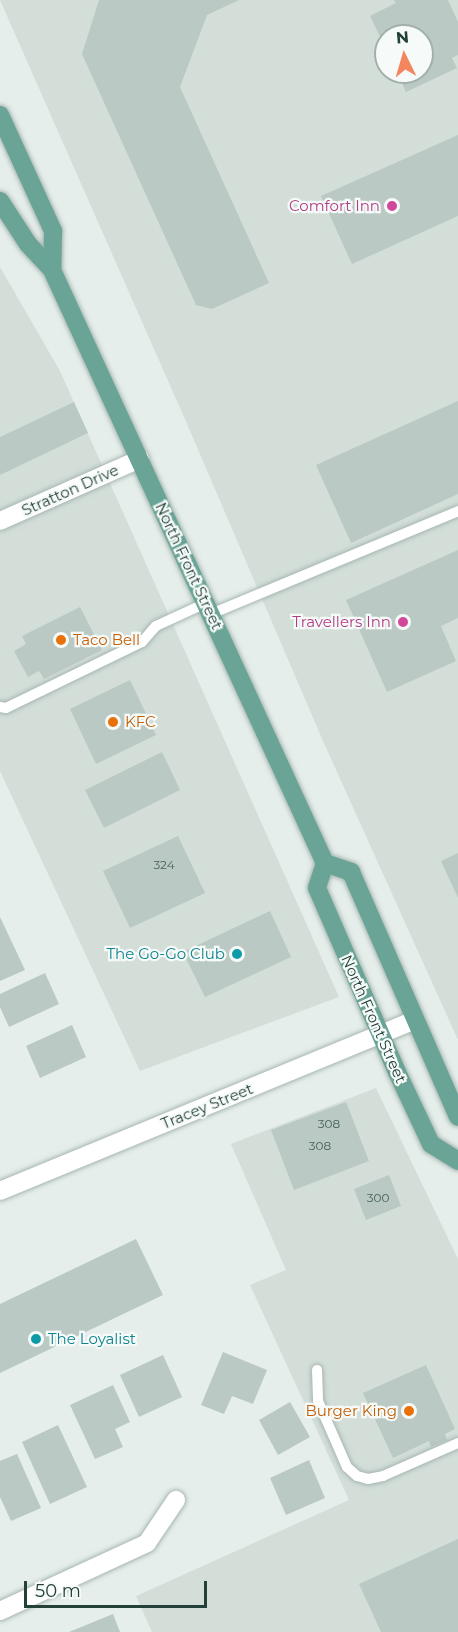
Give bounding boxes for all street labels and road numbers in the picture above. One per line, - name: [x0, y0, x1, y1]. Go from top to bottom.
- street label: Stratton Drive: [19, 461, 121, 519]
- street label: North Front Street: [152, 500, 226, 632]
- street label: North Front Street: [338, 952, 410, 1086]
- street label: Tracey Street: [159, 1079, 255, 1133]

